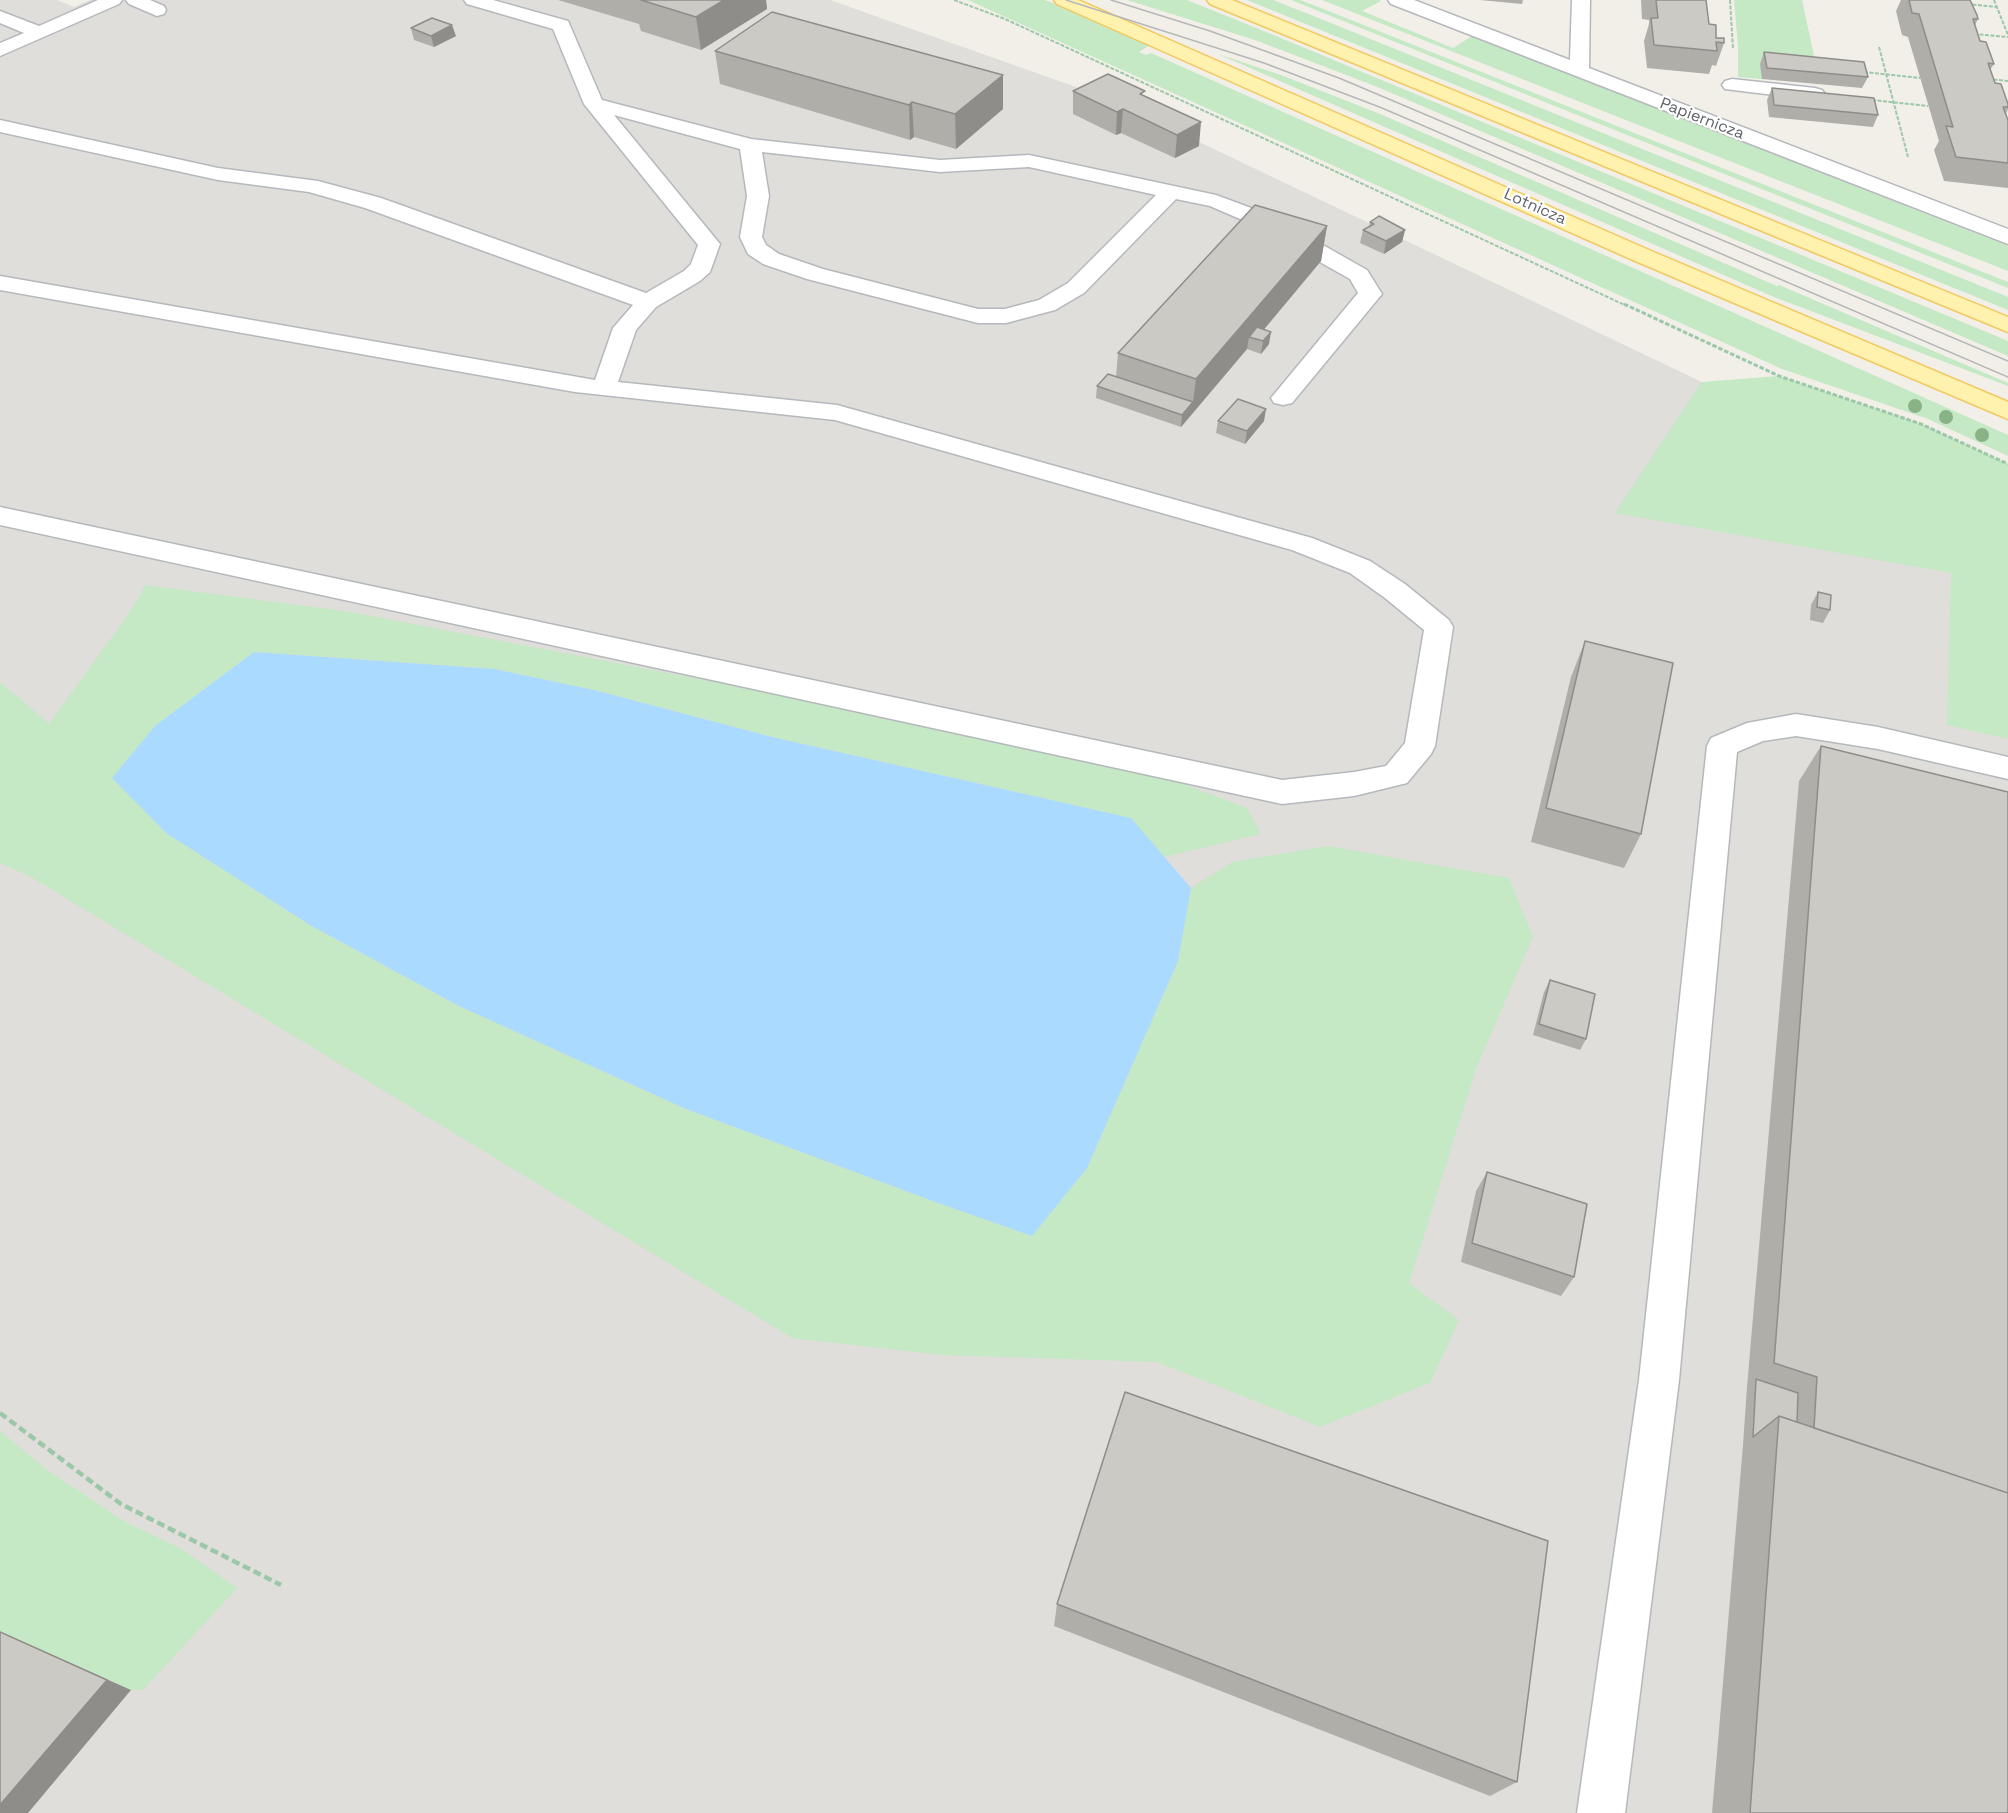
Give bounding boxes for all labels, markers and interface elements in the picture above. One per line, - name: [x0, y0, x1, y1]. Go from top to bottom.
- street label: Papiernicza: [1657, 94, 1747, 144]
- street label: Lotnicza: [1501, 185, 1569, 229]

